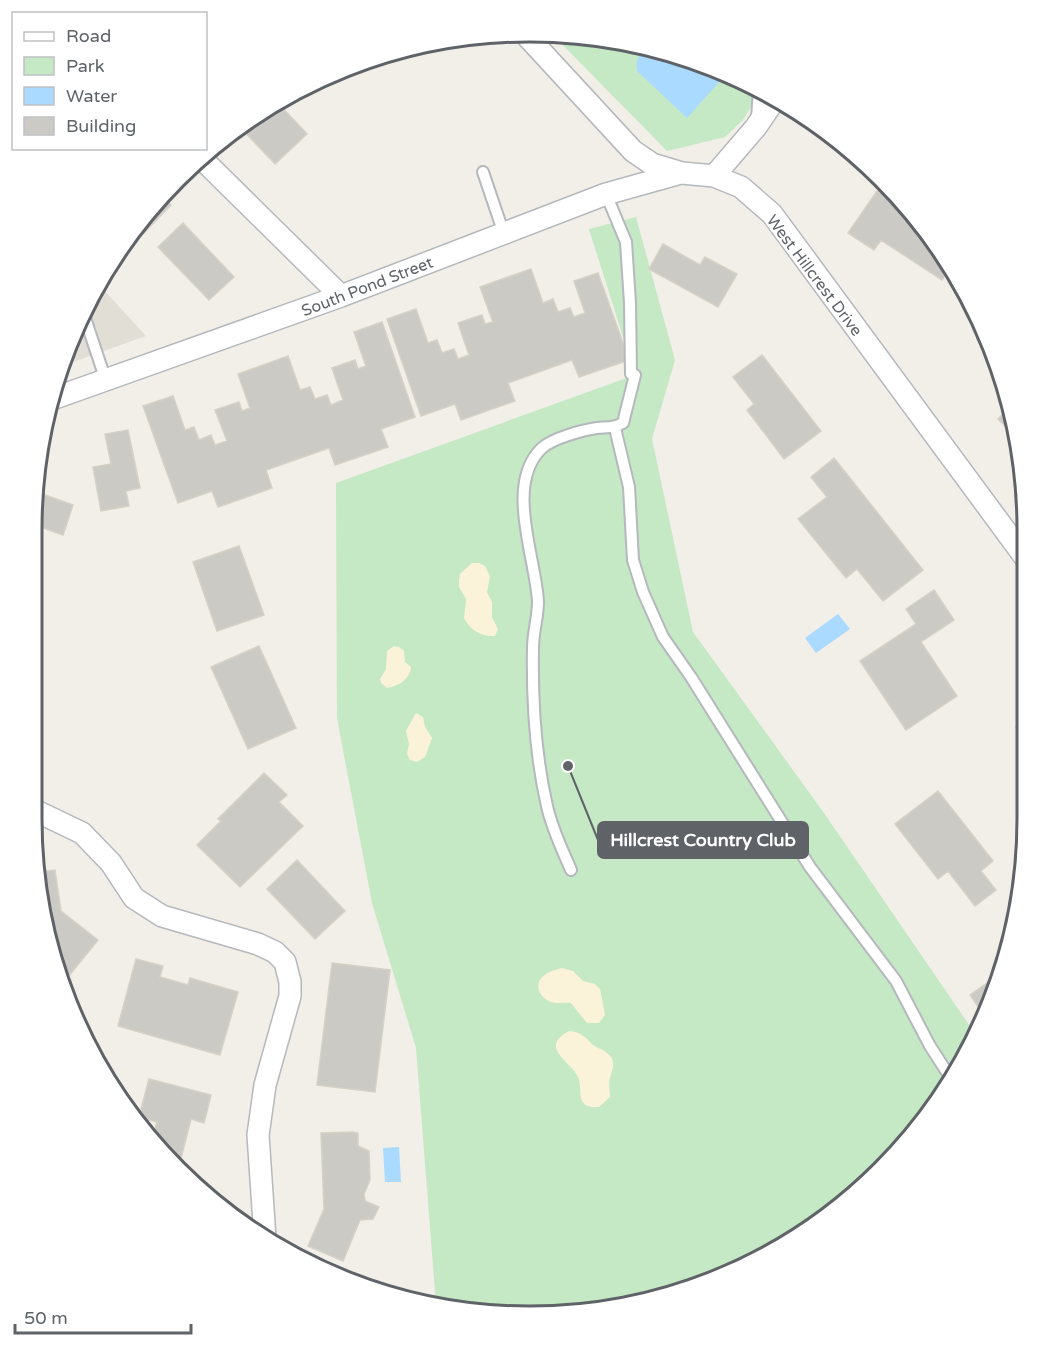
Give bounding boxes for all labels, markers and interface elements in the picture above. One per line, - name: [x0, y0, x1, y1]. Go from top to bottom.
- legend: [12, 12, 207, 150]
- text: Road: [66, 25, 111, 47]
- text: Park: [66, 55, 105, 77]
- text: Water: [66, 85, 117, 107]
- text: Building: [66, 115, 136, 137]
- street label: West Hillcrest Drive: [762, 211, 866, 340]
- street label: South Pond Street: [299, 253, 436, 321]
- callout: Hillcrest Country Club: [598, 822, 808, 858]
- text: Hillcrest Country Club: [610, 829, 796, 851]
- scale bar: [15, 1297, 190, 1335]
- text: 50 m: [24, 1307, 68, 1329]

